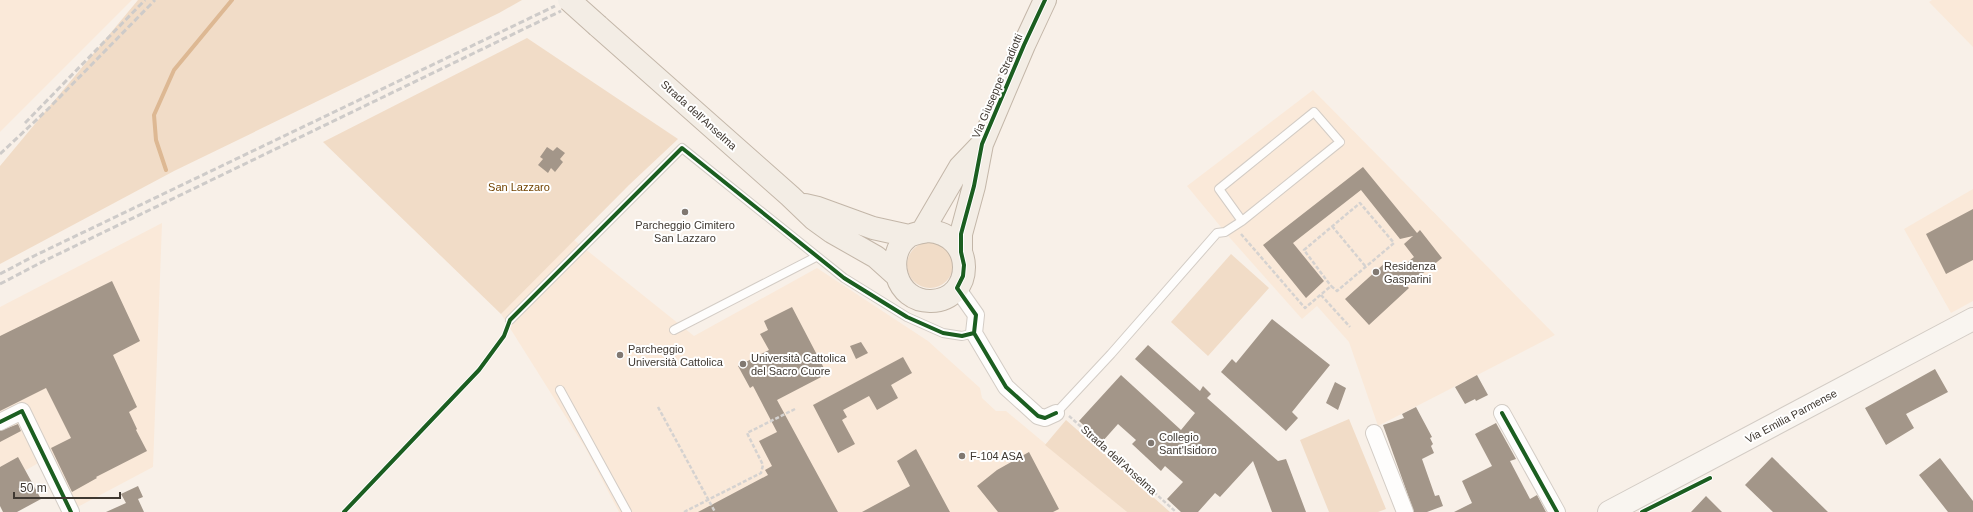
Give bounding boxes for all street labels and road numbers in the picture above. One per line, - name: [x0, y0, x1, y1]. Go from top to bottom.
- street label: Via Giuseppe Stradiotti: [970, 32, 1024, 140]
- street label: Strada dell'Anselma: [659, 78, 740, 153]
- street label: Via Emilia Parmense: [1743, 387, 1839, 445]
- street label: Strada dell'Anselma: [1079, 423, 1160, 498]

